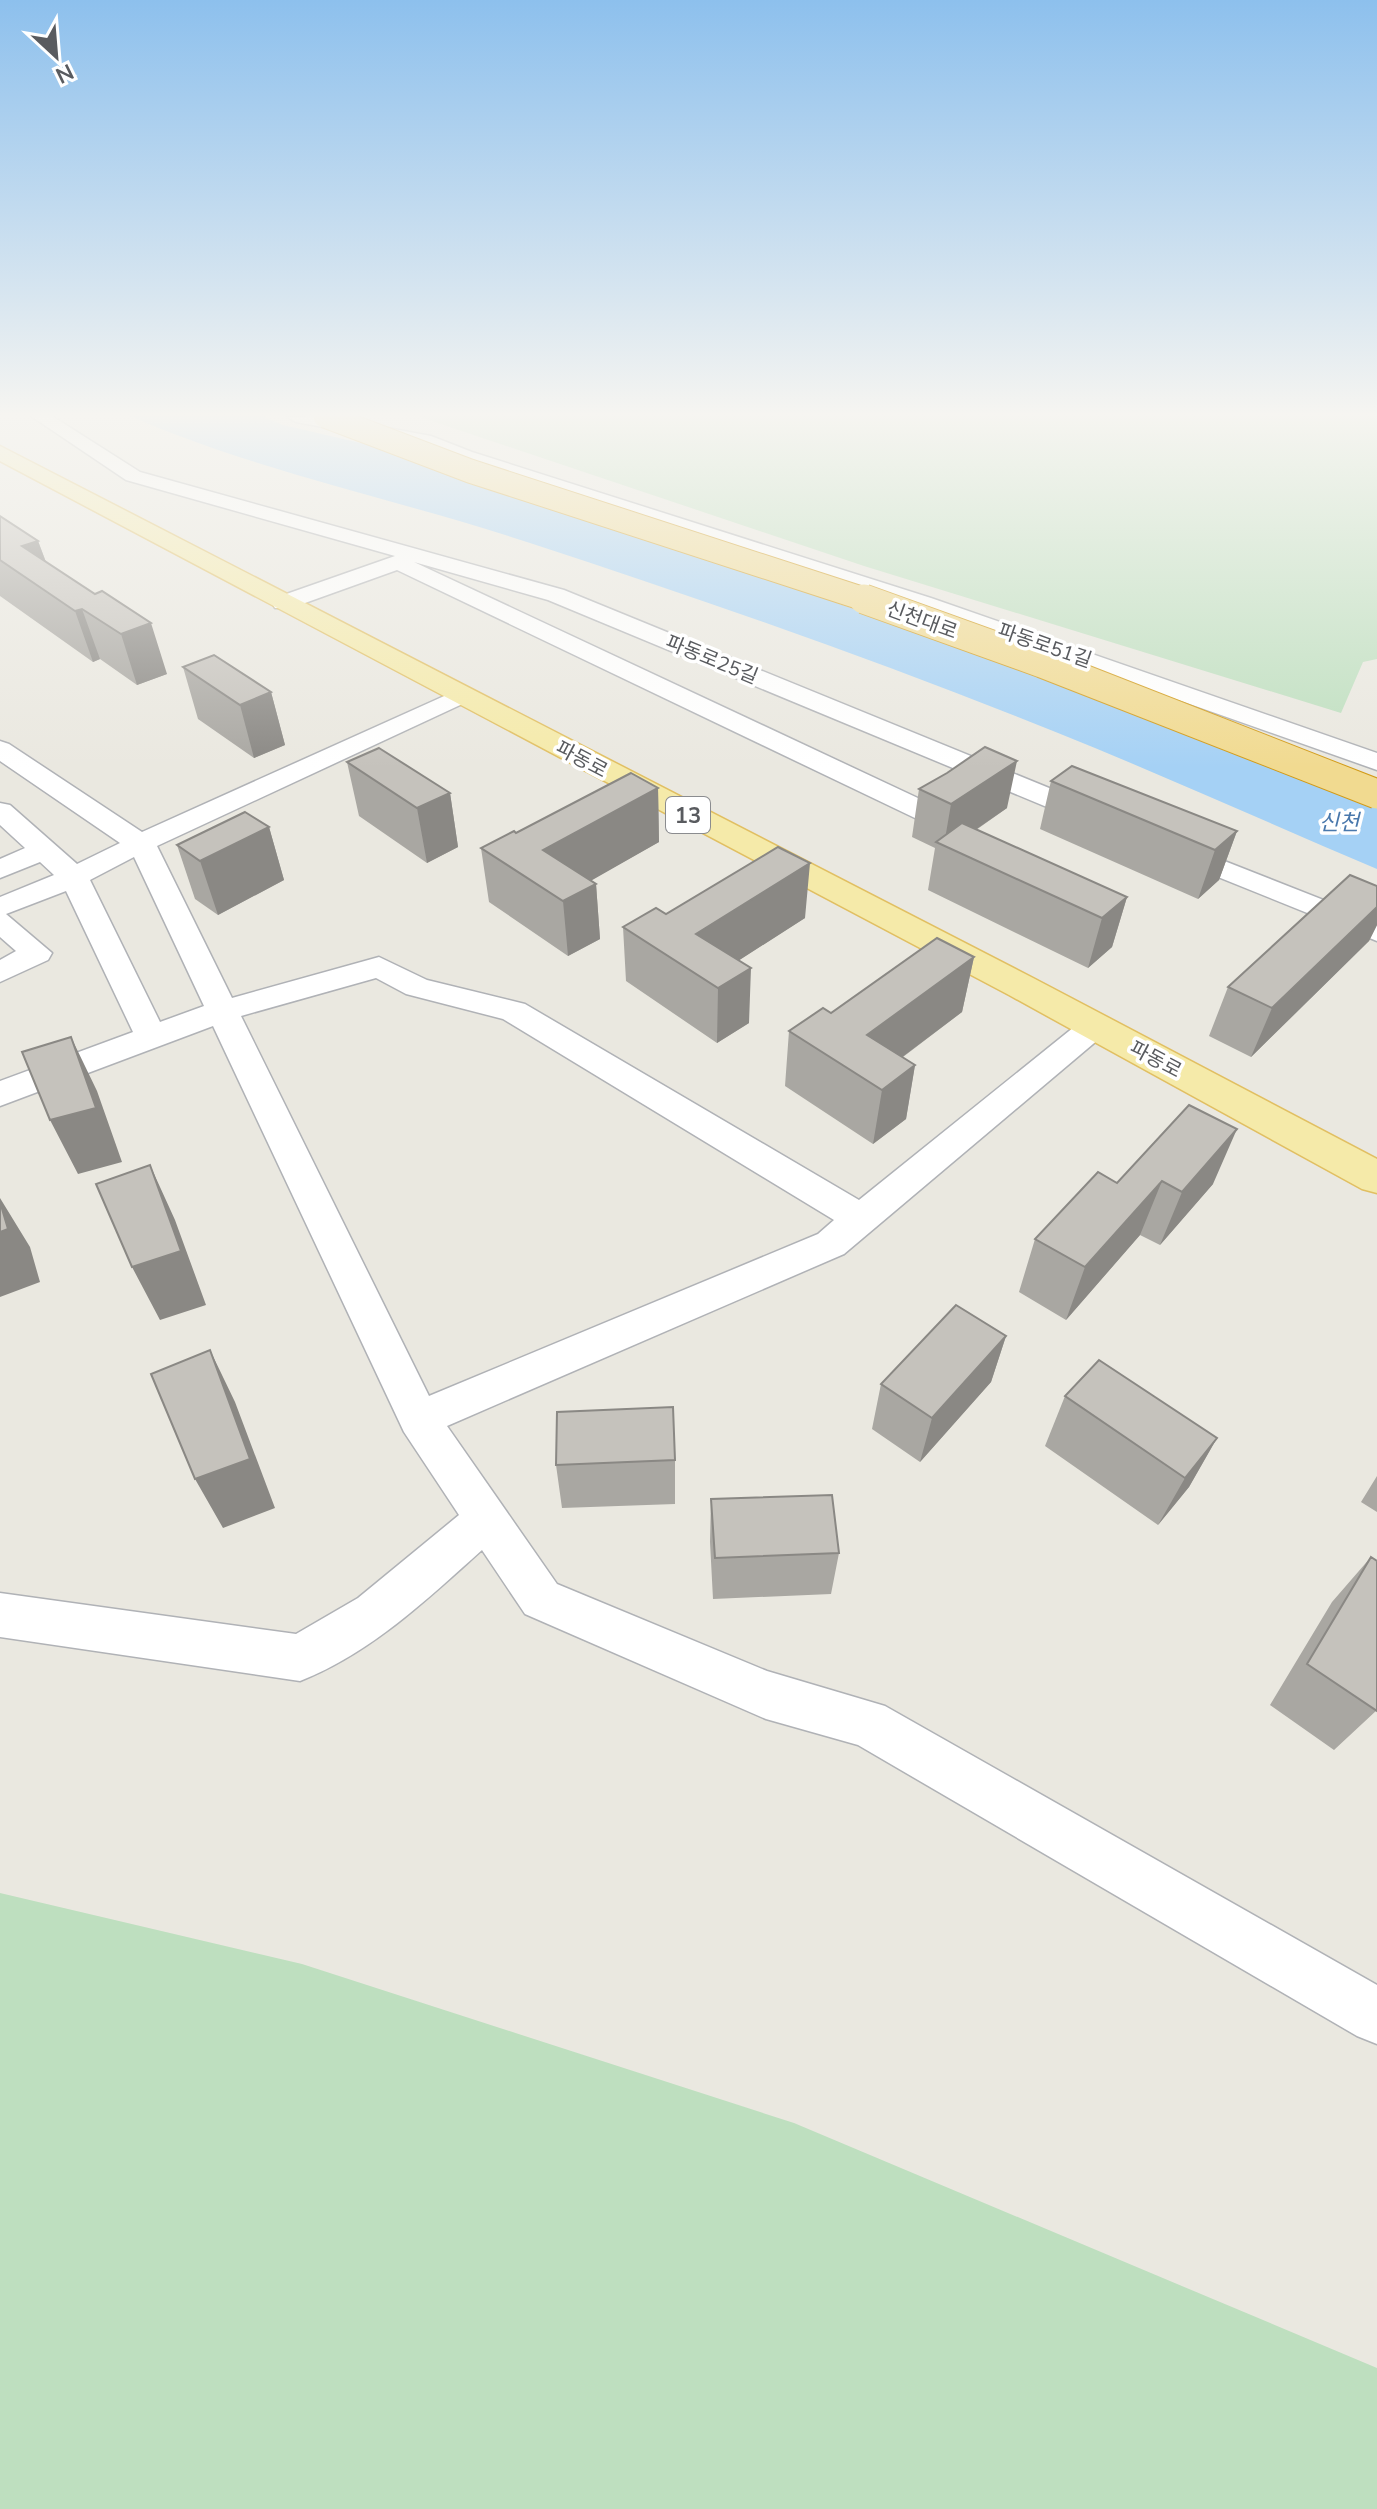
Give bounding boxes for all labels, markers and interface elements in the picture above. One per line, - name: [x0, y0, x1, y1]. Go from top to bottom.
- north arrow: [16, 16, 96, 96]
- text: N: [50, 56, 78, 90]
- street label: 신천대로: [883, 595, 961, 646]
- street label: 파동로51길: [994, 617, 1095, 674]
- street label: 파동로25길: [662, 629, 762, 690]
- street label: 파동로: [551, 735, 612, 784]
- road number: 13: [666, 797, 710, 833]
- water label: 신천: [1319, 808, 1362, 838]
- street label: 파동로: [1125, 1035, 1186, 1084]

